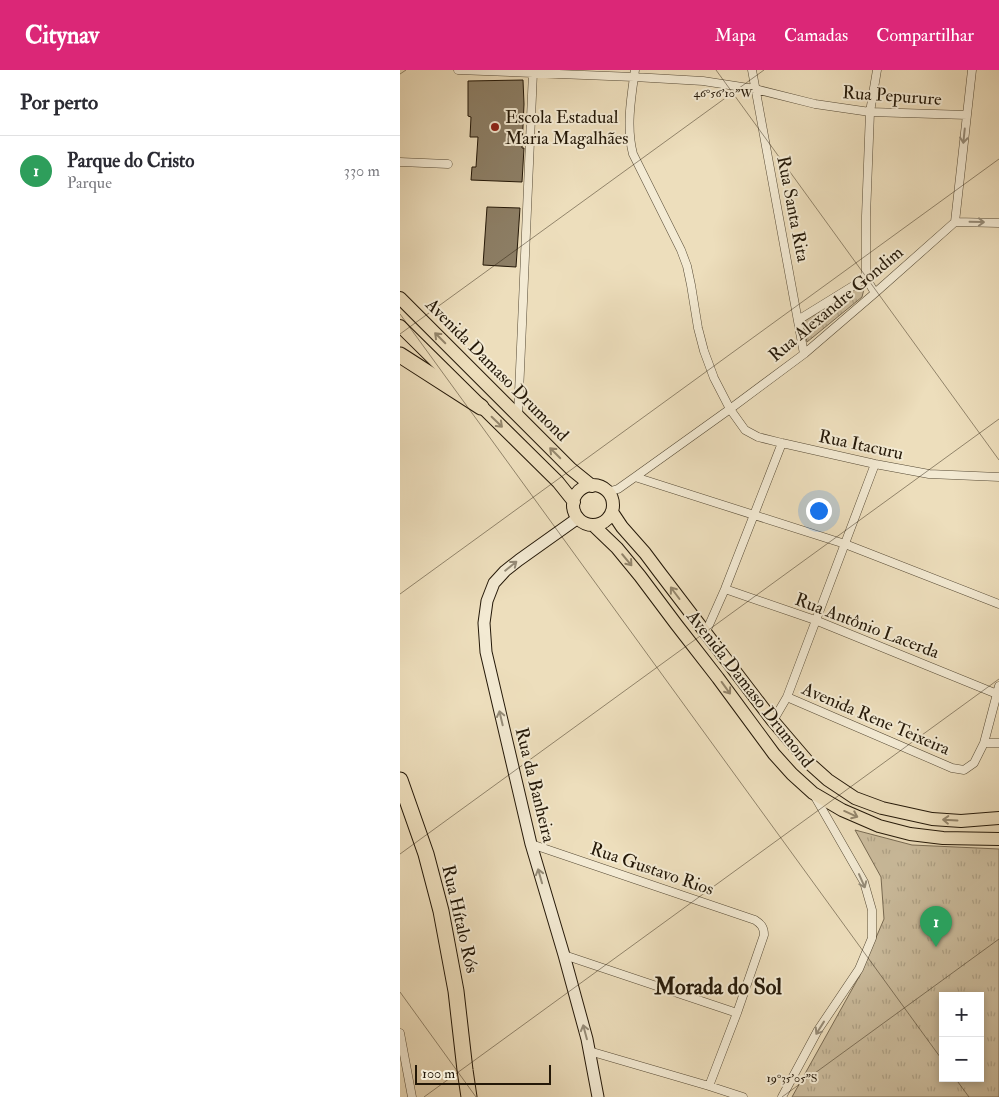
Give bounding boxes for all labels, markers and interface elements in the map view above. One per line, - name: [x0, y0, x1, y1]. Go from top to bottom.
- text: Citynav: [25, 20, 99, 51]
- text: Mapa: [715, 24, 756, 47]
- text: Camadas: [784, 24, 848, 47]
- text: Compartilhar: [876, 24, 974, 47]
- street label: Rua Pepurure: [842, 81, 943, 111]
- text: 46°56'10"W: [694, 86, 753, 101]
- text: Por perto: [20, 89, 98, 116]
- place label: Escola Estadual Maria Magalhães: [505, 106, 629, 150]
- marker: Escola Estadual Maria Magalhães: [489, 121, 501, 133]
- one-way arrow: [959, 127, 969, 143]
- text: Parque do Cristo: [67, 149, 194, 173]
- street label: Rua Santa Rita: [771, 154, 815, 265]
- text: 1: [33, 161, 39, 181]
- text: 330 m: [344, 161, 380, 181]
- text: Parque: [67, 173, 112, 193]
- one-way arrow: [968, 217, 985, 227]
- street label: Rua Alexandre Gondim: [764, 241, 908, 367]
- street label: Avenida Damaso Drumond: [420, 293, 574, 447]
- one-way arrow: [435, 333, 447, 345]
- one-way arrow: [491, 416, 503, 428]
- street label: Rua Itacuru: [817, 425, 905, 465]
- one-way arrow: [549, 447, 562, 459]
- your location: [806, 498, 832, 524]
- one-way arrow: [621, 553, 632, 566]
- one-way arrow: [504, 561, 517, 572]
- one-way arrow: [670, 587, 681, 600]
- street label: Rua Antônio Lacerda: [792, 588, 943, 664]
- street label: Avenida Damaso Drumond: [681, 605, 819, 772]
- street label: Avenida Rene Teixeira: [798, 677, 954, 761]
- one-way arrow: [721, 681, 731, 695]
- one-way arrow: [496, 711, 505, 727]
- street label: Rua da Banheira: [510, 725, 561, 845]
- one-way arrow: [843, 809, 858, 819]
- one-way arrow: [943, 816, 959, 825]
- street label: Rua Gustavo Rios: [587, 837, 717, 901]
- street label: Rua Hítalo Rós: [436, 863, 484, 975]
- one-way arrow: [535, 868, 545, 884]
- one-way arrow: [858, 873, 868, 888]
- pin: 1: [920, 906, 952, 947]
- district label: Morada do Sol: [653, 973, 782, 1001]
- map controls: [939, 992, 984, 1082]
- button: +: [939, 992, 984, 1037]
- one-way arrow: [815, 1021, 826, 1035]
- one-way arrow: [579, 1025, 589, 1041]
- button: −: [939, 1037, 984, 1082]
- scale bar: [415, 1062, 551, 1085]
- text: 100 m: [422, 1065, 455, 1082]
- text: 19°35'05"S: [767, 1071, 817, 1086]

